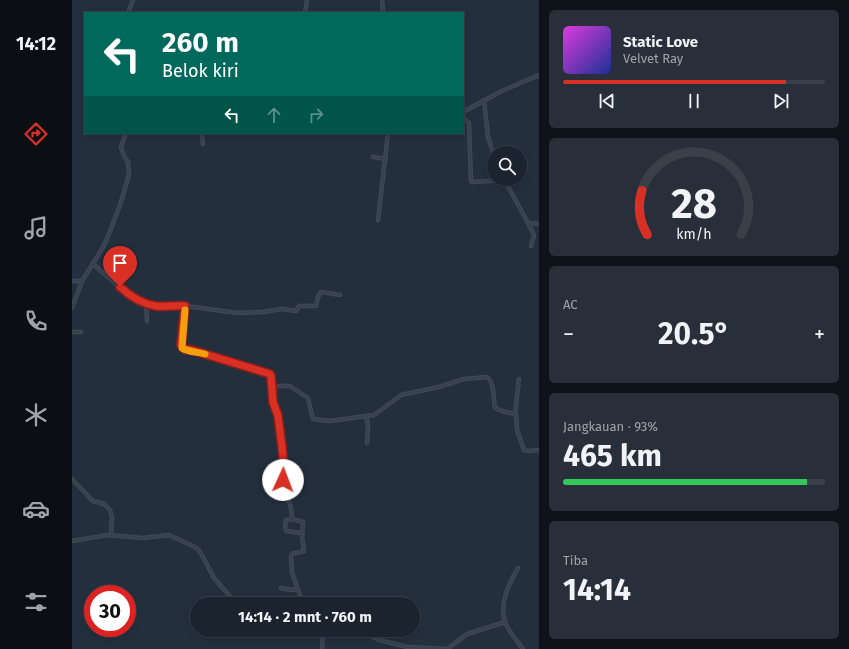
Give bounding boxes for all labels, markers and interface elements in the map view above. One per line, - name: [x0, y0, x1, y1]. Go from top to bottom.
- text: 260 m: [162, 26, 239, 59]
- icon: left: [96, 28, 148, 80]
- text: 14:12: [16, 33, 56, 55]
- text: Static Love: [623, 33, 698, 51]
- text: Velvet Ray: [623, 51, 683, 66]
- text: Belok kiri: [162, 60, 239, 82]
- icon: previous: [596, 90, 618, 112]
- icon: pause: [683, 90, 705, 112]
- icon: next: [770, 90, 792, 112]
- icon: left: [221, 104, 243, 126]
- icon: ahead: [263, 104, 285, 126]
- icon: right: [305, 104, 327, 126]
- icon: directions: [22, 120, 50, 148]
- map controls: [487, 146, 527, 186]
- button: search: [487, 146, 527, 186]
- text: 28: [671, 178, 717, 228]
- icon: music: [22, 214, 50, 242]
- text: km/h: [676, 225, 712, 242]
- pin: [103, 246, 137, 287]
- icon: arrive: [109, 252, 131, 274]
- text: AC: [563, 297, 578, 312]
- icon: phone: [22, 307, 50, 335]
- text: 20.5°: [658, 316, 730, 352]
- text: −: [563, 321, 574, 348]
- text: +: [814, 321, 825, 348]
- icon: climate: [22, 401, 50, 429]
- text: Jangkauan · 93%: [563, 419, 658, 434]
- text: 465 km: [563, 438, 662, 474]
- position arrow: [262, 459, 304, 501]
- icon: car: [22, 495, 50, 523]
- text: Tiba: [563, 553, 588, 568]
- text: 14:14: [563, 572, 631, 608]
- speed limit sign: 30: [84, 585, 136, 637]
- icon: filters: [22, 588, 50, 616]
- text: 14:14 · 2 mnt · 760 m: [238, 608, 372, 626]

